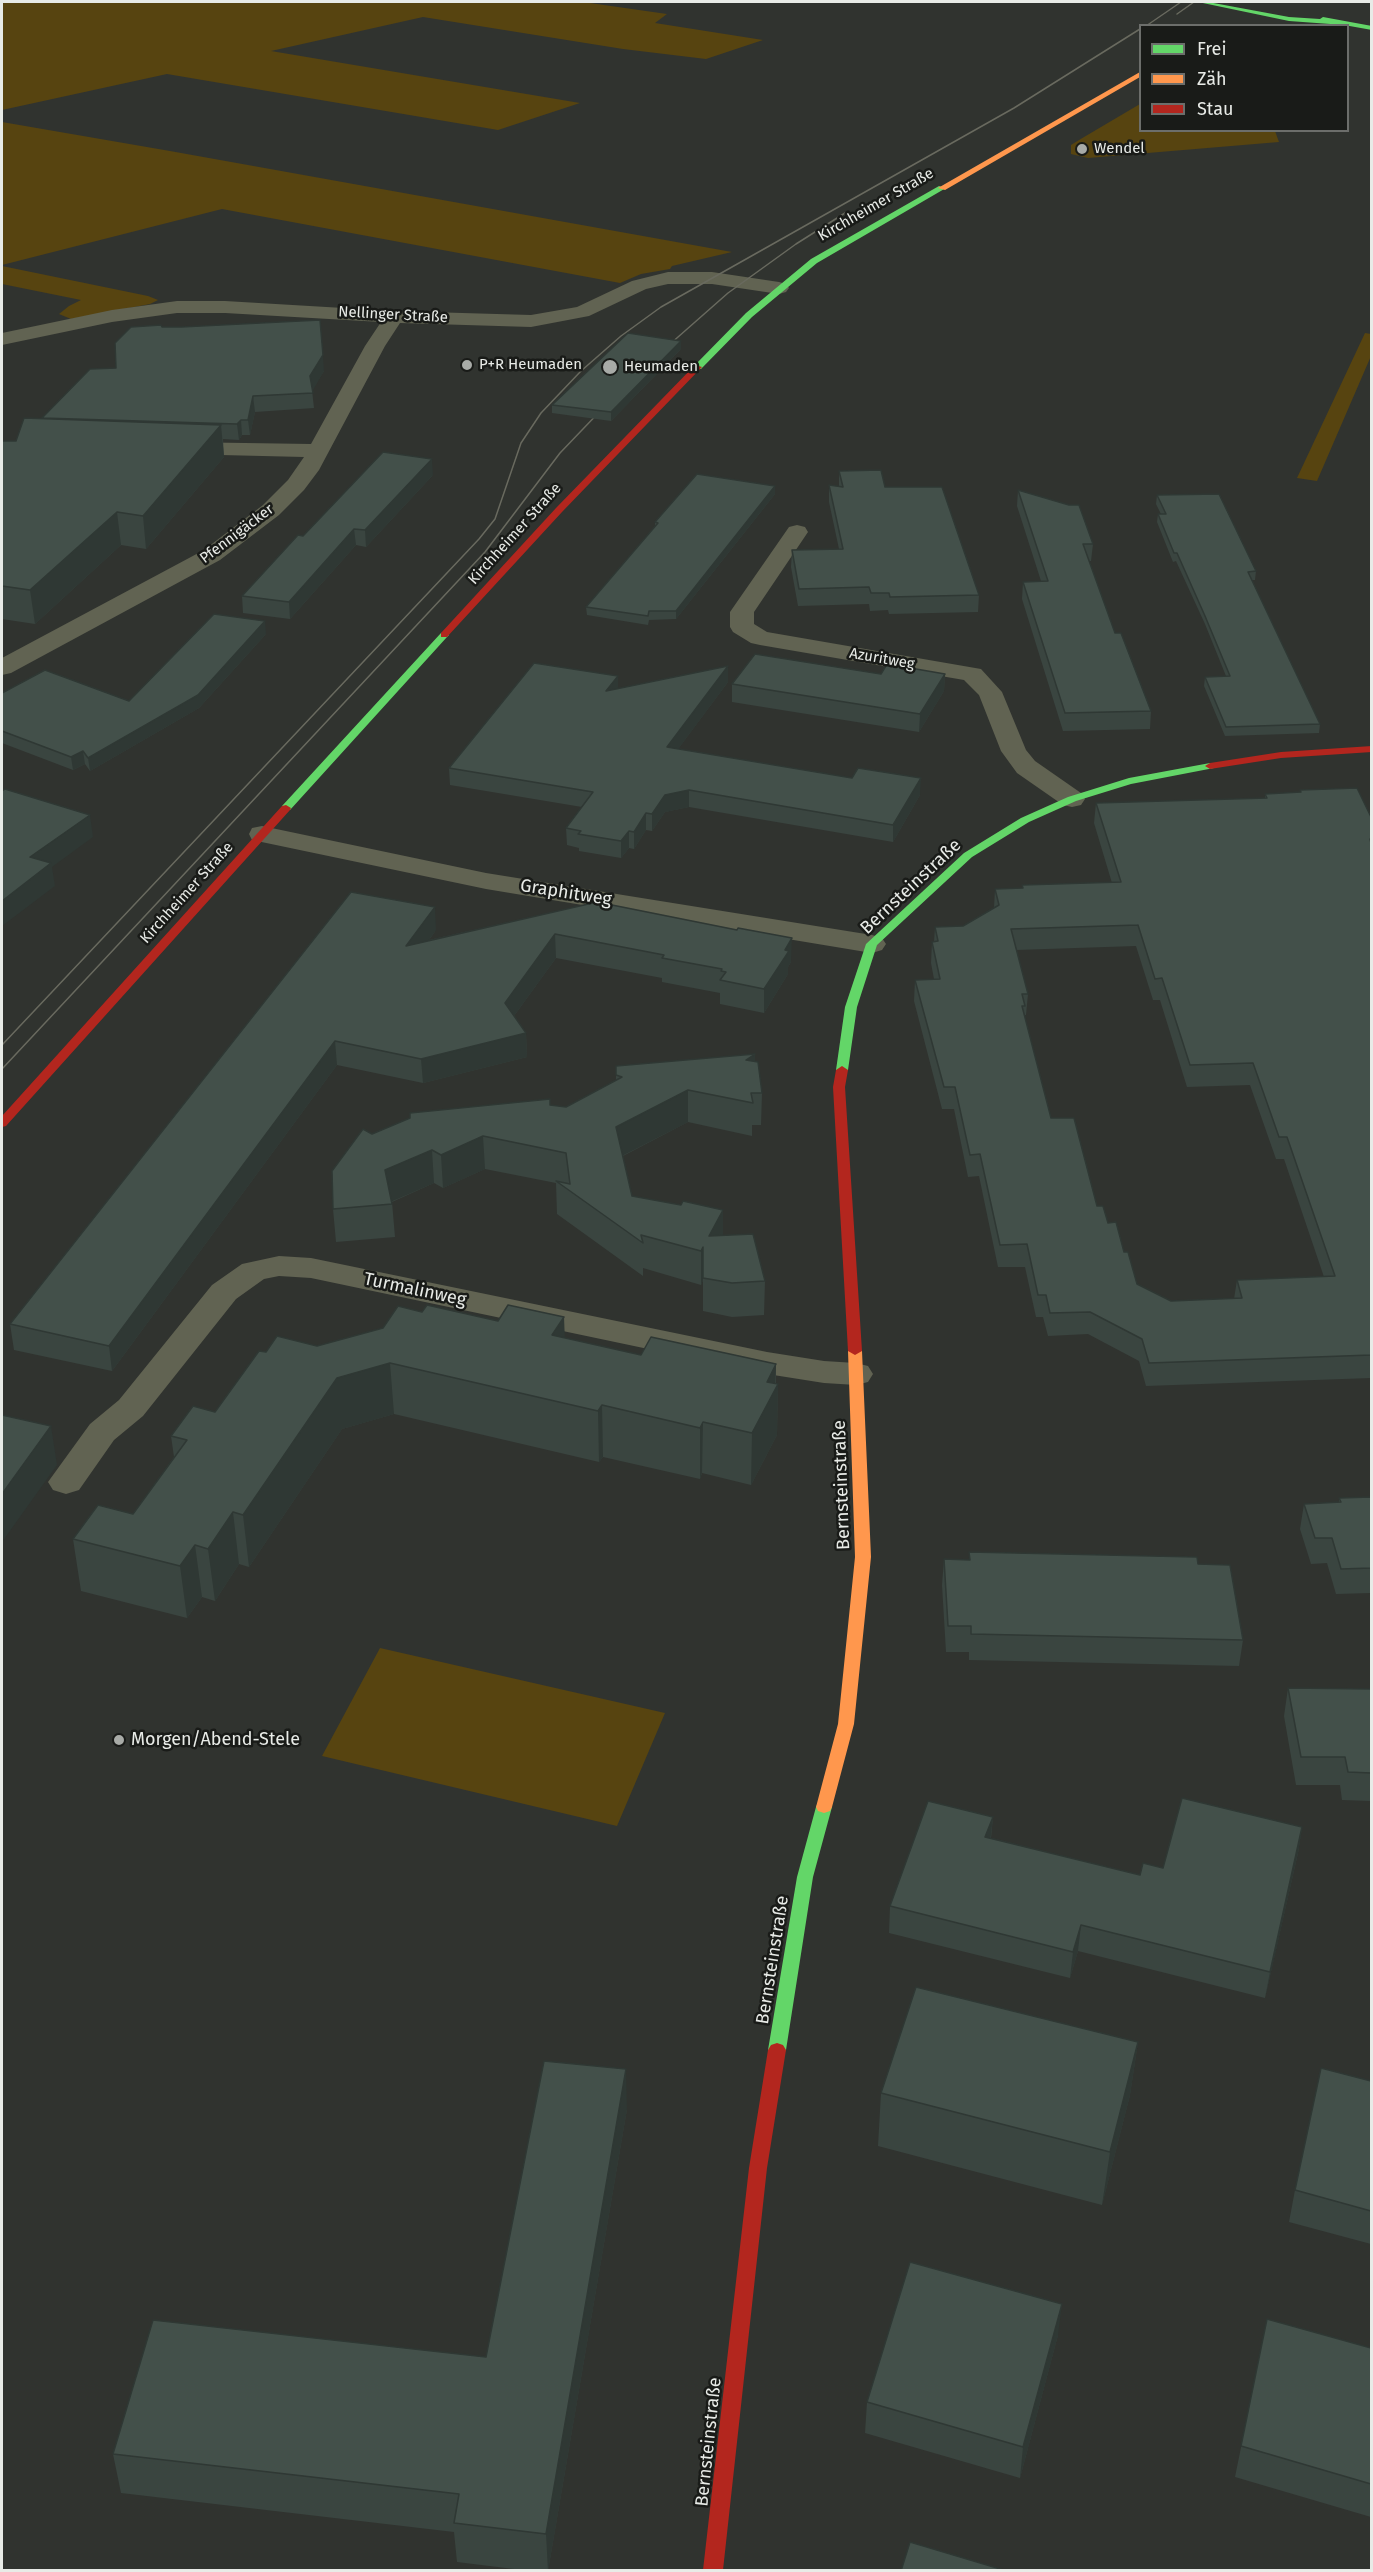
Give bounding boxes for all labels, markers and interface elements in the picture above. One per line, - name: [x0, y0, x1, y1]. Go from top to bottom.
- legend: [1139, 24, 1349, 132]
- text: Frei: [1197, 38, 1227, 60]
- text: Zäh: [1197, 68, 1226, 90]
- text: Stau: [1197, 98, 1233, 120]
- place label: Wendel: [1094, 140, 1145, 158]
- marker: Wendel: [1075, 142, 1089, 156]
- street label: Kirchheimer Straße: [815, 165, 937, 245]
- street label: Nellinger Straße: [338, 303, 448, 327]
- place label: P+R Heumaden: [479, 356, 582, 374]
- marker: P+R Heumaden: [460, 358, 474, 372]
- marker: Heumaden: [601, 358, 619, 376]
- place label: Heumaden: [624, 358, 698, 376]
- street label: Kirchheimer Straße: [465, 480, 565, 588]
- street label: Pfennigäcker: [197, 500, 277, 568]
- street label: Azuritweg: [848, 644, 916, 674]
- street label: Bernsteinstraße: [856, 835, 966, 939]
- street label: Kirchheimer Straße: [137, 839, 237, 947]
- street label: Graphitweg: [519, 875, 613, 911]
- street label: Turmalinweg: [362, 1269, 468, 1311]
- street label: Bernsteinstraße: [829, 1420, 855, 1550]
- place label: Morgen/Abend-Stele: [131, 1729, 300, 1751]
- marker: Morgen/Abend-Stele: [112, 1733, 126, 1747]
- street label: Bernsteinstraße: [752, 1894, 794, 2026]
- street label: Bernsteinstraße: [691, 2376, 727, 2508]

